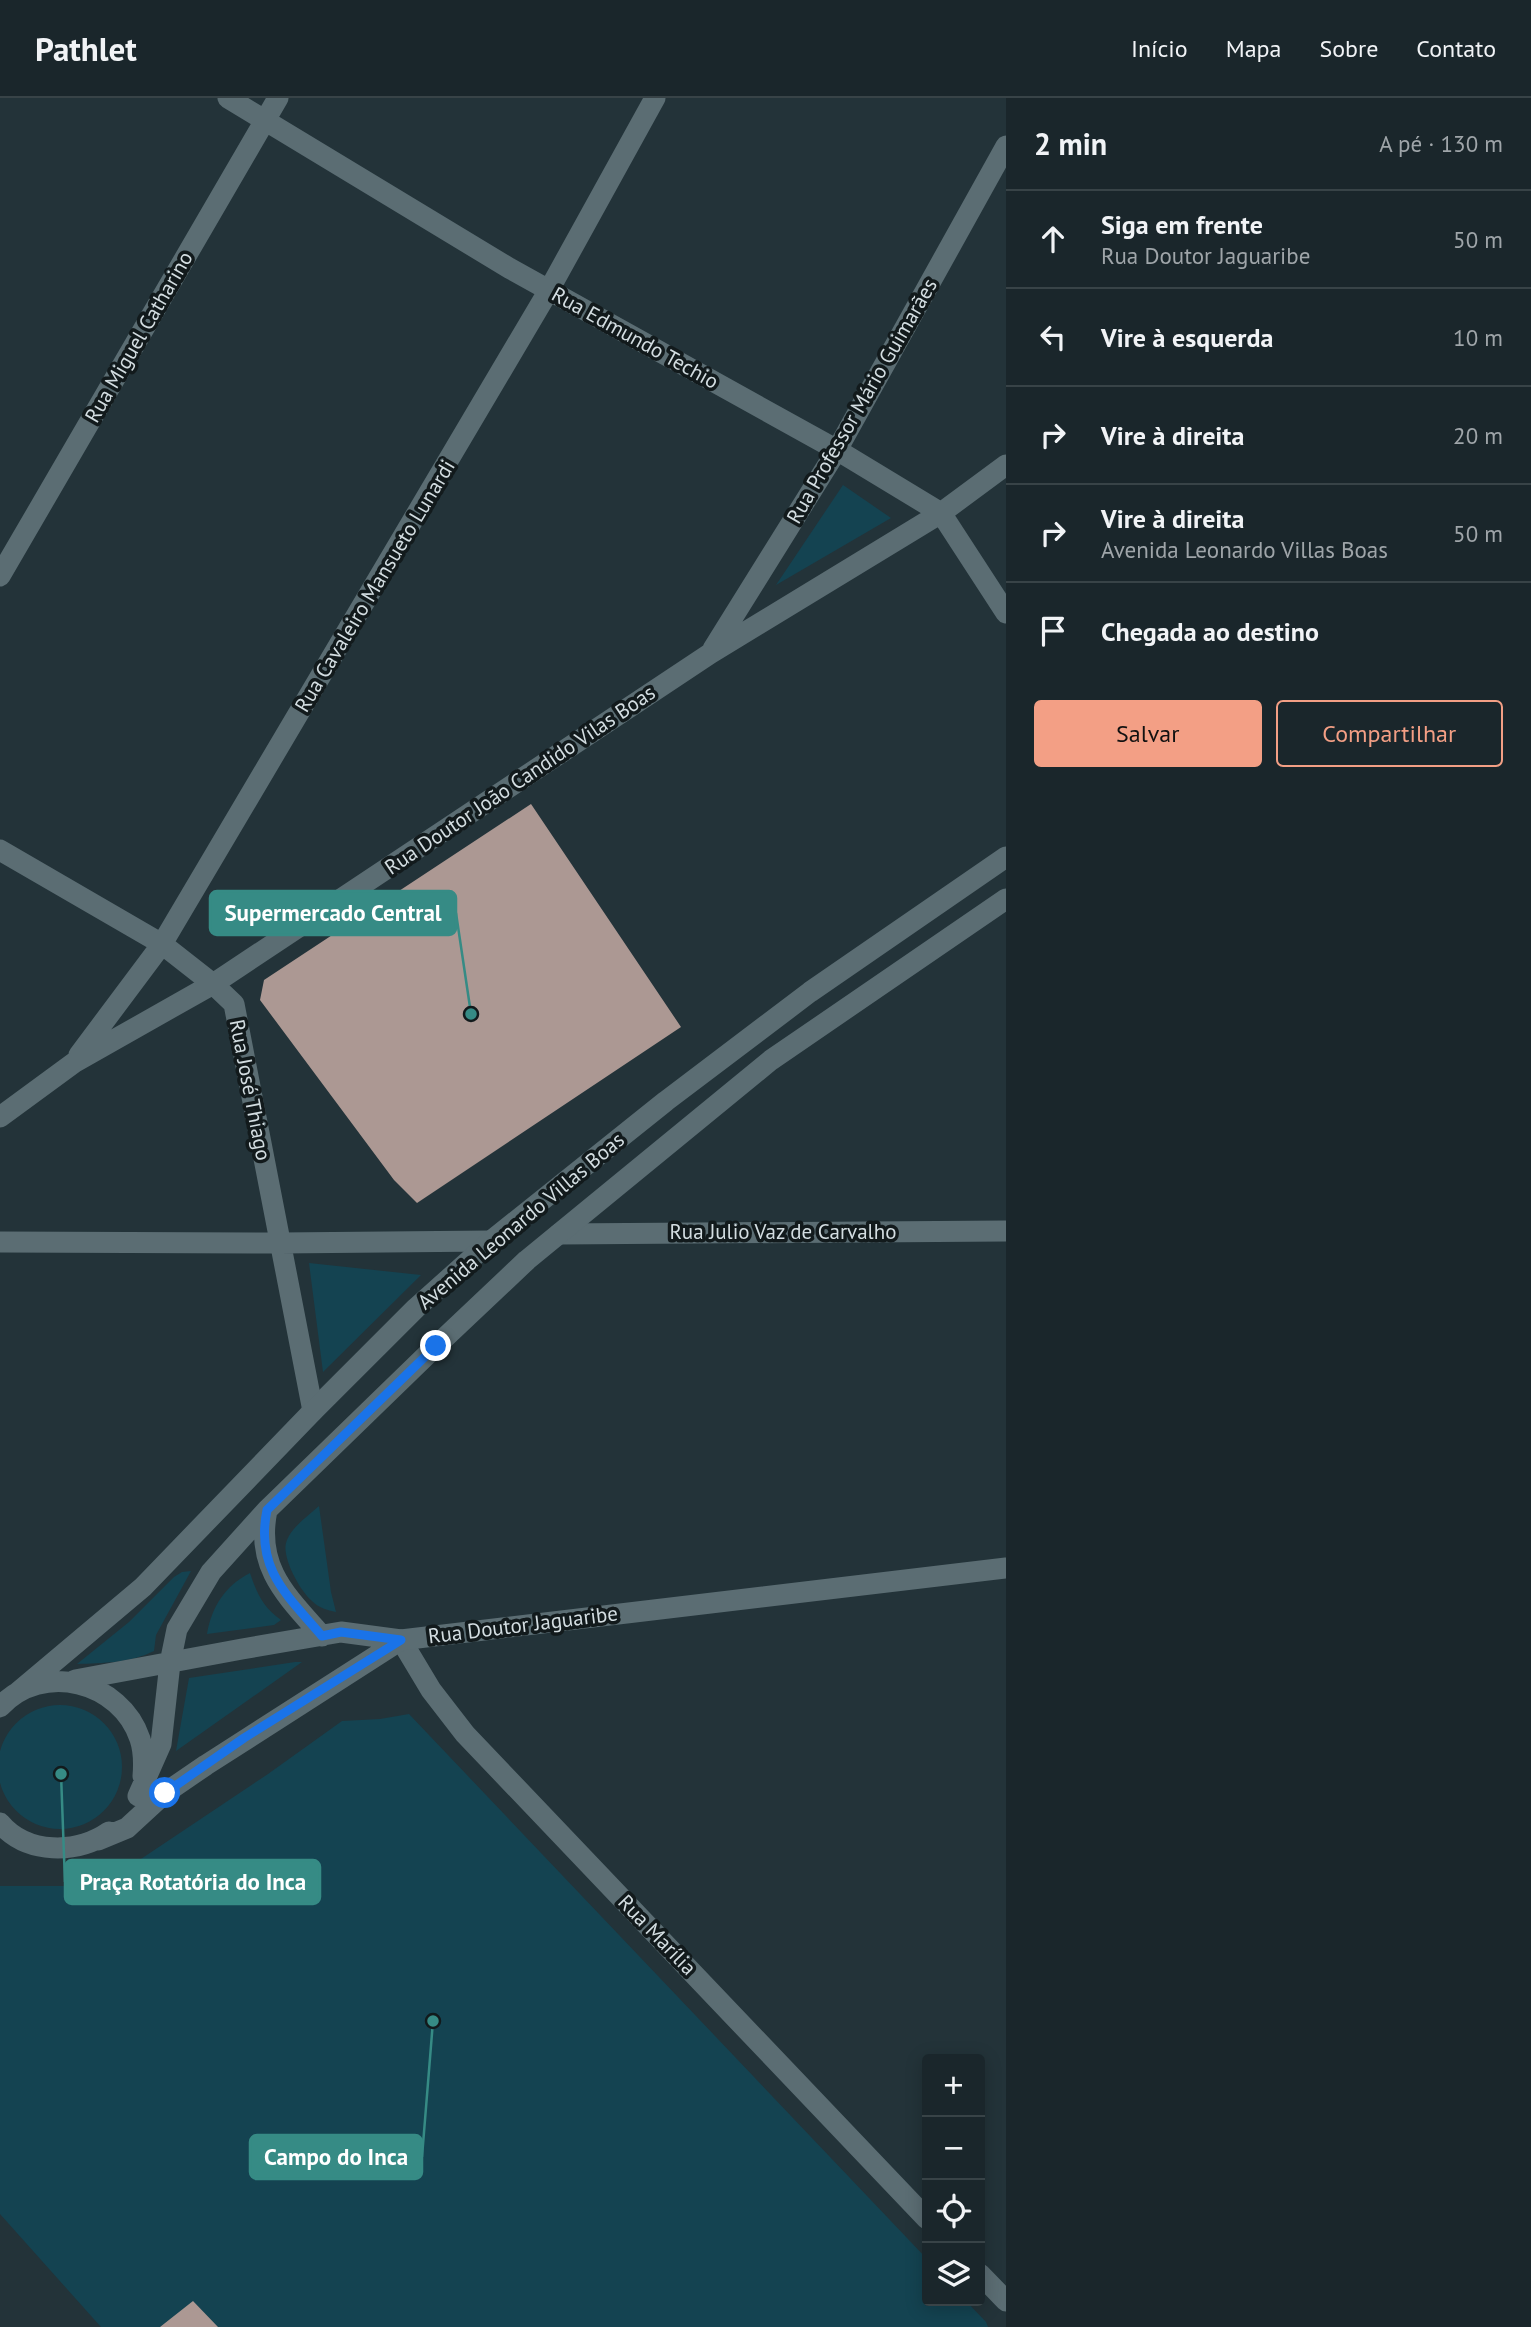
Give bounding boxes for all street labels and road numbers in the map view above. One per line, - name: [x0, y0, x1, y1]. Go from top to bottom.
- street label: Rua Miguel Catharino: [79, 246, 199, 427]
- street label: Rua Professor Mário Guimarães: [780, 273, 943, 528]
- street label: Rua Edmundo Techio: [547, 280, 723, 395]
- street label: Rua Cavaleiro Mansueto Lunardi: [288, 455, 461, 717]
- street label: Rua Doutor João Candido Vilas Boas: [379, 679, 660, 880]
- street label: Rua José Thiago: [224, 1017, 277, 1163]
- street label: Avenida Leonardo Villas Boas: [412, 1126, 630, 1315]
- street label: Rua Julio Vaz de Carvalho: [670, 1218, 896, 1245]
- street label: Rua Doutor Jaguaribe: [426, 1599, 619, 1650]
- street label: Rua Marília: [612, 1889, 702, 1981]

